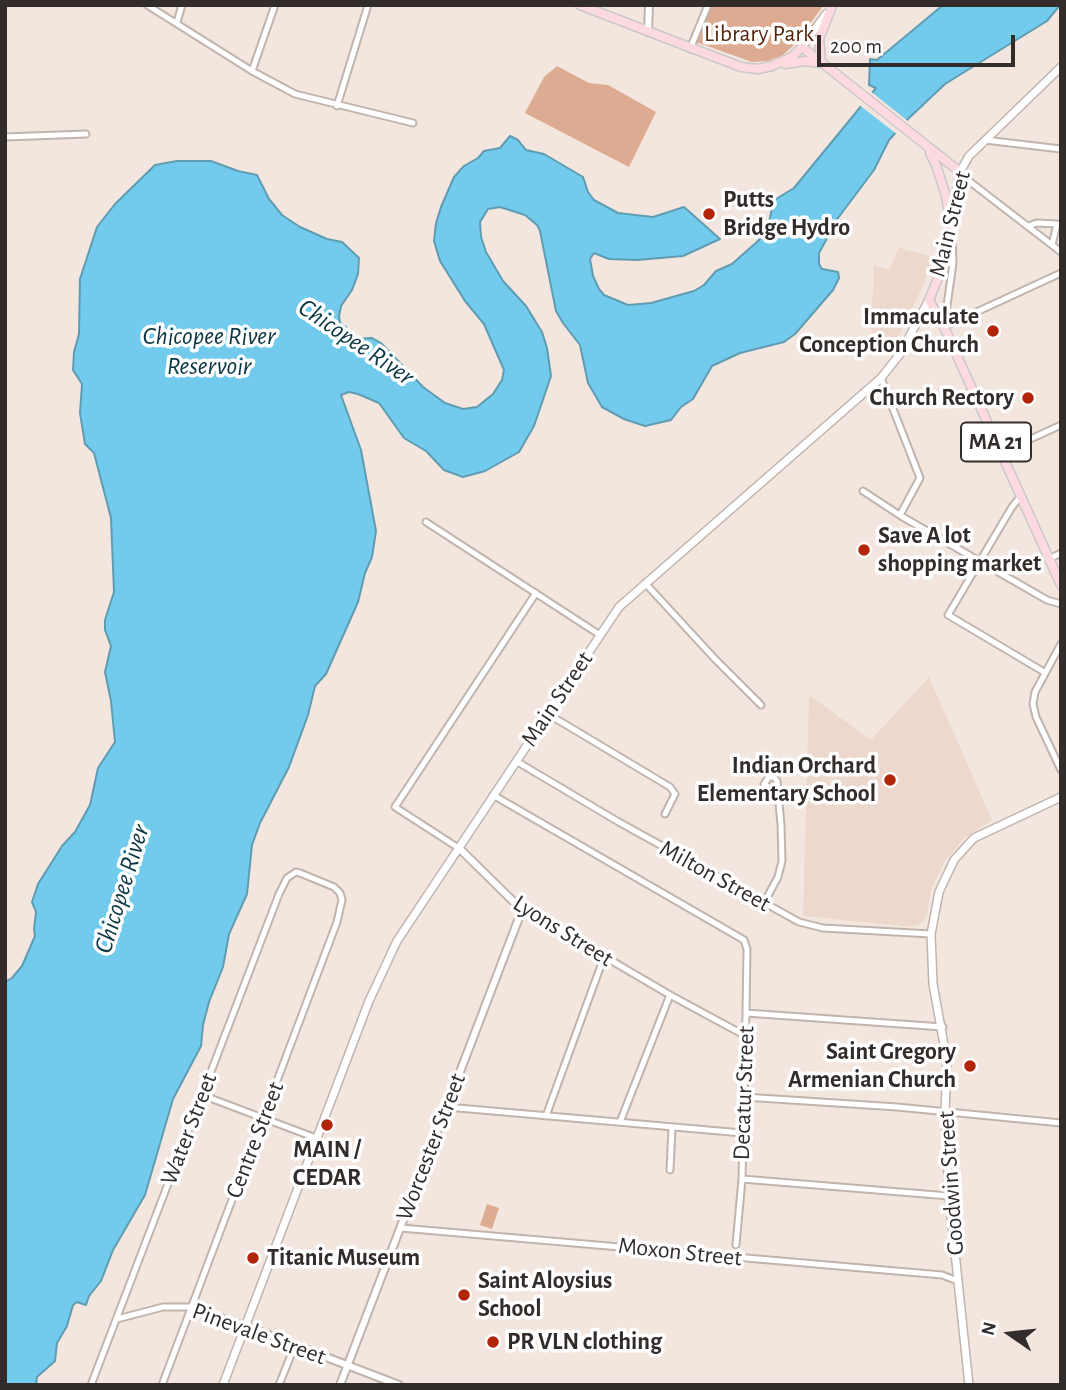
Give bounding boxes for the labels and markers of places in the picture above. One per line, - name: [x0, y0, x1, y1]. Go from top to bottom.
- place label: Putts Bridge Hydro: [723, 186, 850, 242]
- marker: Putts Bridge Hydro: [701, 206, 717, 222]
- place label: Immaculate Conception Church: [799, 303, 979, 359]
- marker: Immaculate Conception Church: [985, 323, 1001, 339]
- place label: Church Rectory: [870, 384, 1014, 412]
- marker: Church Rectory: [1020, 390, 1036, 406]
- place label: Save A lot shopping market: [878, 522, 1041, 578]
- marker: Save A lot shopping market: [856, 542, 872, 558]
- place label: Indian Orchard Elementary School: [697, 752, 876, 808]
- marker: Indian Orchard Elementary School: [882, 772, 898, 788]
- place label: Saint Gregory Armenian Church: [788, 1038, 956, 1094]
- marker: Saint Gregory Armenian Church: [962, 1058, 978, 1074]
- marker: MAIN / CEDAR: [319, 1117, 335, 1133]
- place label: MAIN / CEDAR: [293, 1136, 361, 1192]
- place label: Titanic Museum: [267, 1244, 420, 1272]
- marker: Titanic Museum: [245, 1250, 261, 1266]
- place label: Saint Aloysius School: [478, 1267, 612, 1323]
- marker: Saint Aloysius School: [456, 1287, 472, 1303]
- place label: PR VLN clothing: [507, 1328, 662, 1356]
- marker: PR VLN clothing: [485, 1334, 501, 1350]

